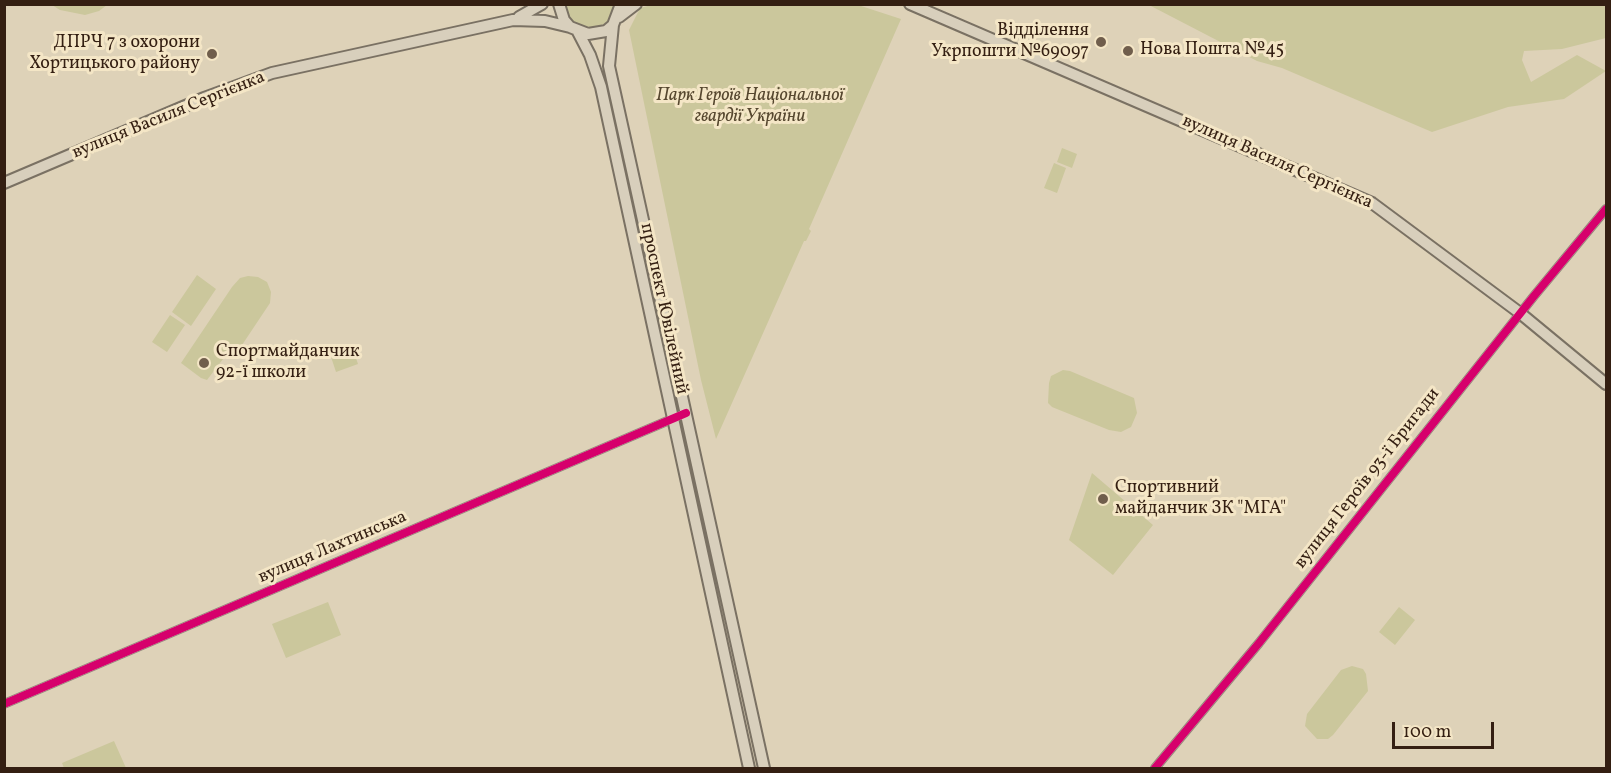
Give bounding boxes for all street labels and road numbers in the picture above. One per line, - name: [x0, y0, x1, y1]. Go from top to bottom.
- street label: вулиця Василя Сергієнка: [69, 67, 269, 165]
- street label: вулиця Василя Сергієнка: [1178, 111, 1376, 215]
- street label: проспект Ювілейний: [634, 221, 692, 397]
- street label: вулиця Героїв 93-ї Бригади: [1291, 384, 1445, 574]
- street label: вулиця Лахтинська: [255, 507, 411, 589]

